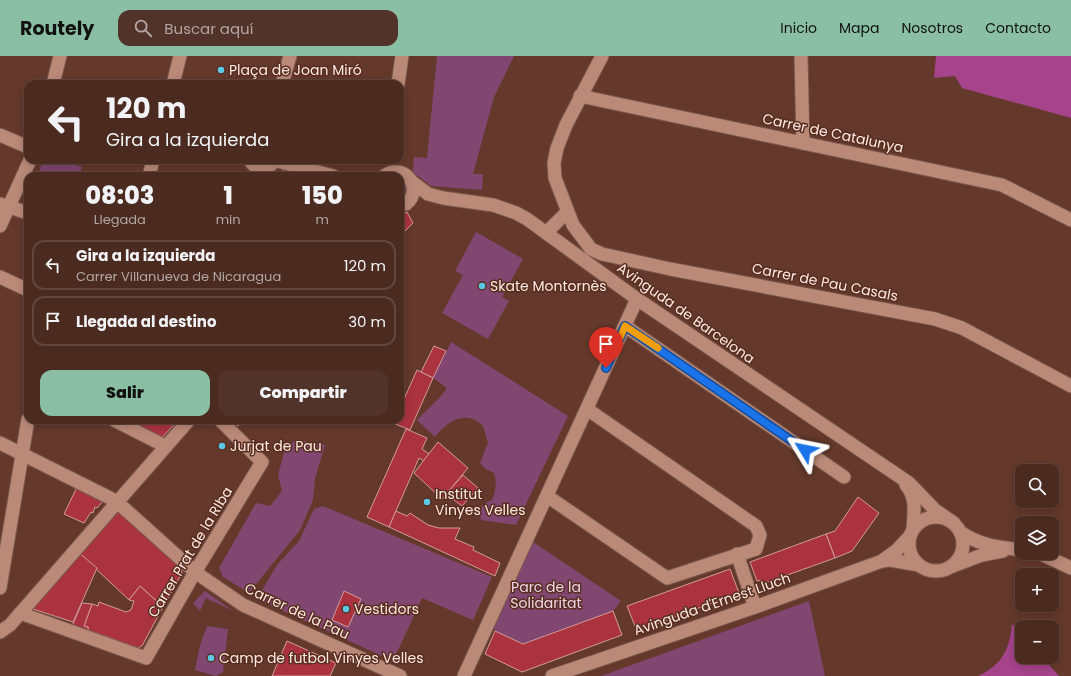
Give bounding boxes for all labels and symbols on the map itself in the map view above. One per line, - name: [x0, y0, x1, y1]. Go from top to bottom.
- place label: Plaça de Joan Miró: [229, 60, 362, 80]
- marker: Plaça de Joan Miró: [216, 65, 226, 75]
- street label: Carrer de Catalunya: [761, 108, 905, 158]
- street label: Avinguda de Barcelona: [613, 258, 759, 368]
- street label: Carrer de Pau Casals: [750, 258, 900, 306]
- place label: Skate Montornès: [490, 276, 607, 296]
- marker: Skate Montornès: [477, 281, 487, 291]
- pin: [589, 327, 623, 368]
- position arrow: [784, 429, 826, 471]
- place label: Jurjat de Pau: [230, 436, 322, 456]
- marker: Jurjat de Pau: [217, 441, 227, 451]
- street label: Carrer Prat de la RIba: [143, 483, 237, 621]
- place label: Institut Vinyes Velles: [435, 484, 526, 520]
- marker: Institut Vinyes Velles: [422, 497, 432, 507]
- street label: Avinguda d'Ernest Lluch: [631, 568, 793, 640]
- park label: Parc de la Solidaritat: [510, 577, 582, 613]
- street label: Carrer de la Pau: [241, 578, 353, 644]
- place label: Vestidors: [354, 599, 419, 619]
- marker: Vestidors: [341, 604, 351, 614]
- place label: Camp de futbol Vinyes Velles: [219, 648, 424, 668]
- marker: Camp de futbol Vinyes Velles: [206, 653, 216, 663]

